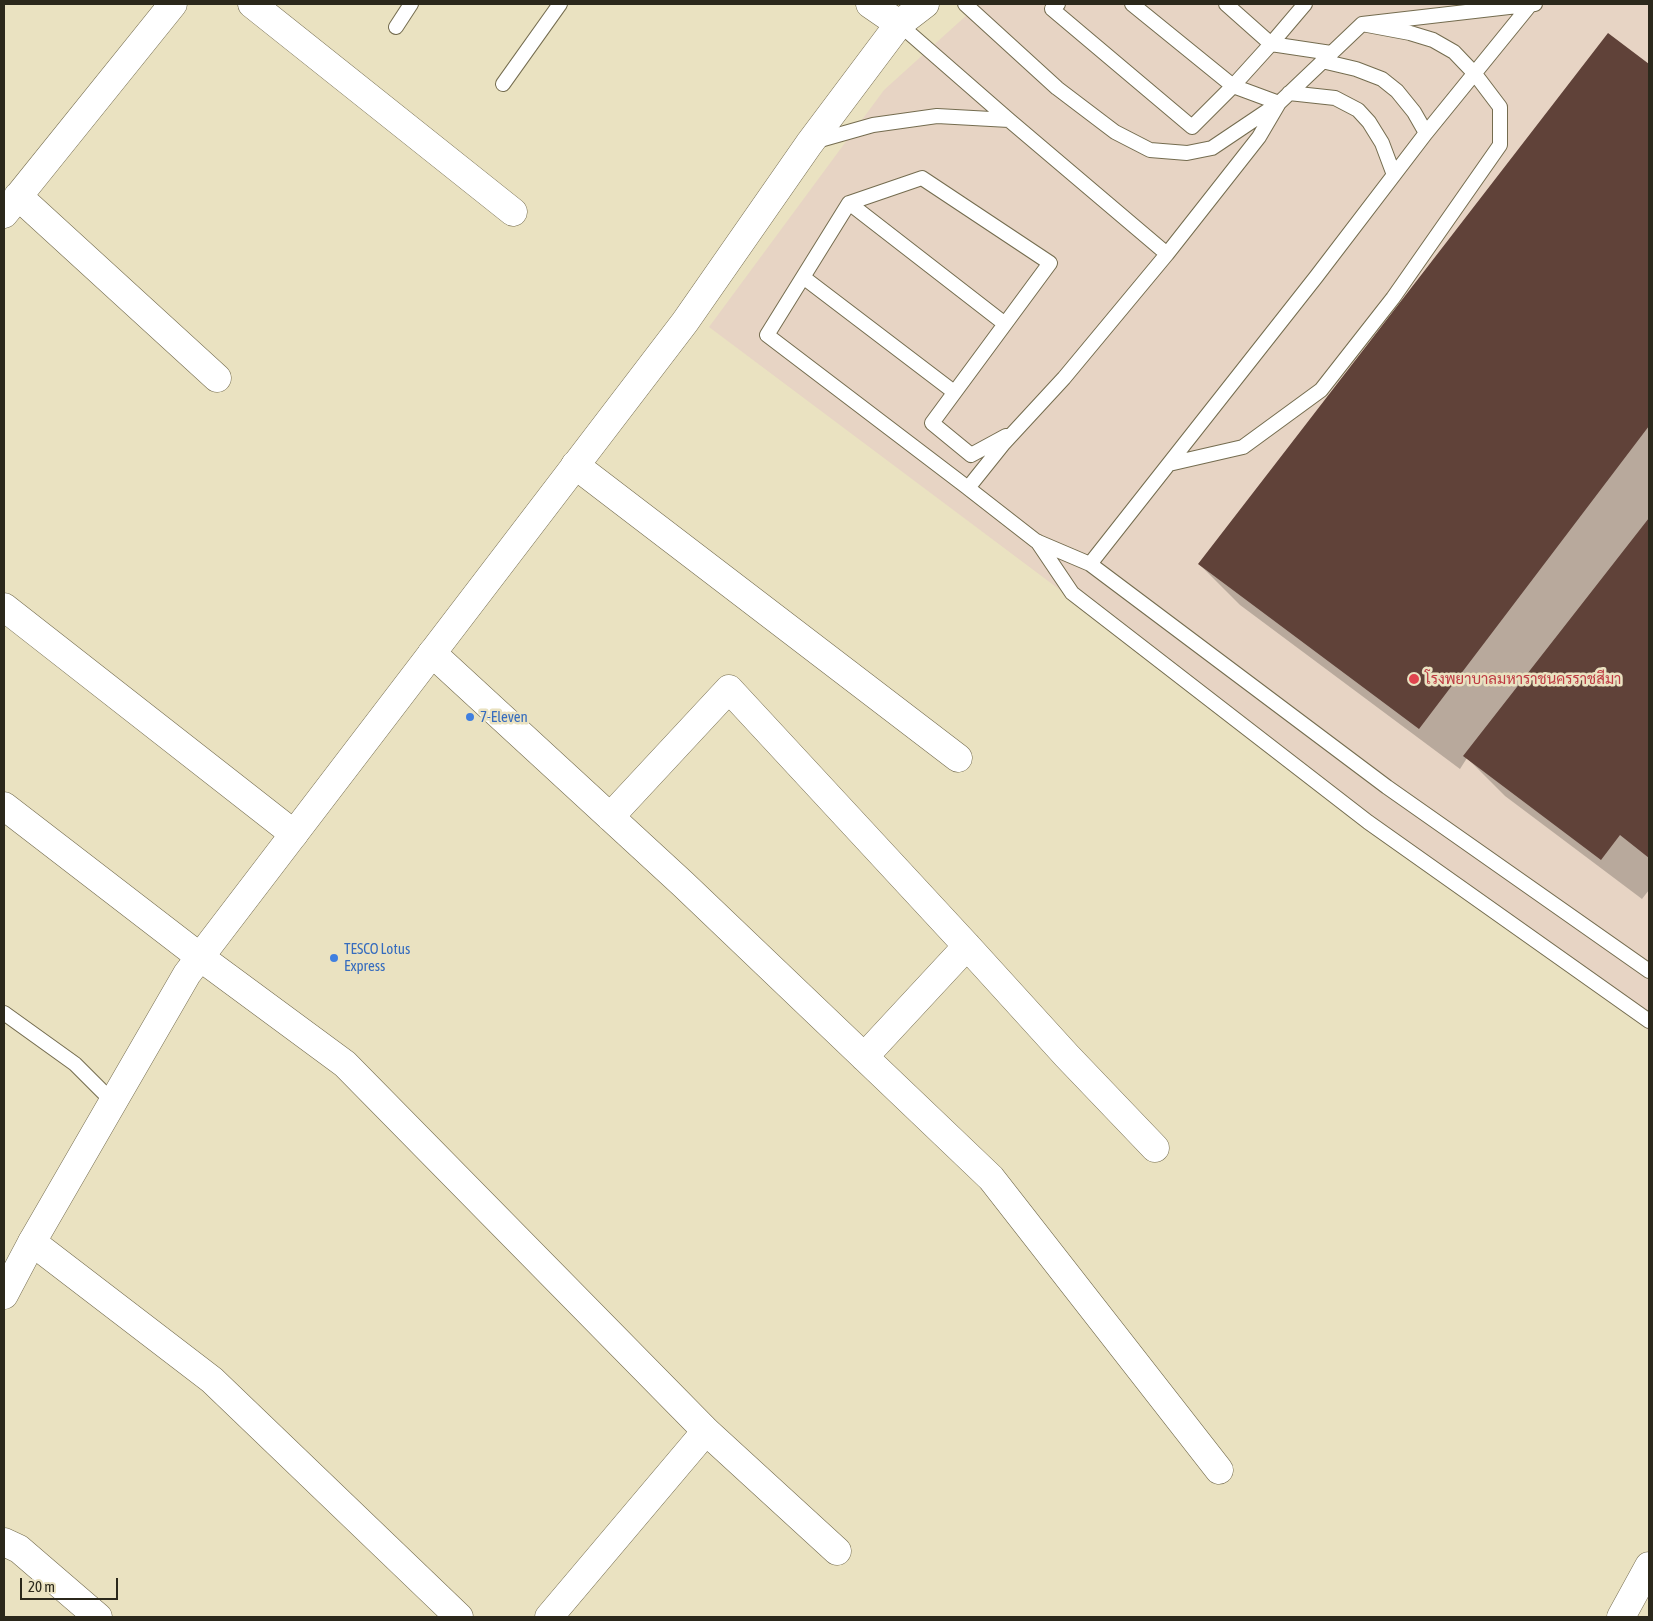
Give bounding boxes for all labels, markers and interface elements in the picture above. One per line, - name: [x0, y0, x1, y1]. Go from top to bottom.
- place label: โรงพยาบาลมหาราชนครราชสีมา: [1425, 670, 1621, 688]
- marker: โรงพยาบาลมหาราชนครราชสีมา: [1407, 672, 1421, 686]
- place label: 7-Eleven: [480, 708, 528, 726]
- marker: 7-Eleven: [464, 711, 476, 723]
- place label: TESCO Lotus Express: [344, 940, 410, 975]
- marker: TESCO Lotus Express: [328, 952, 340, 964]
- scale bar: [22, 1568, 120, 1600]
- text: 20 m: [28, 1578, 55, 1595]

